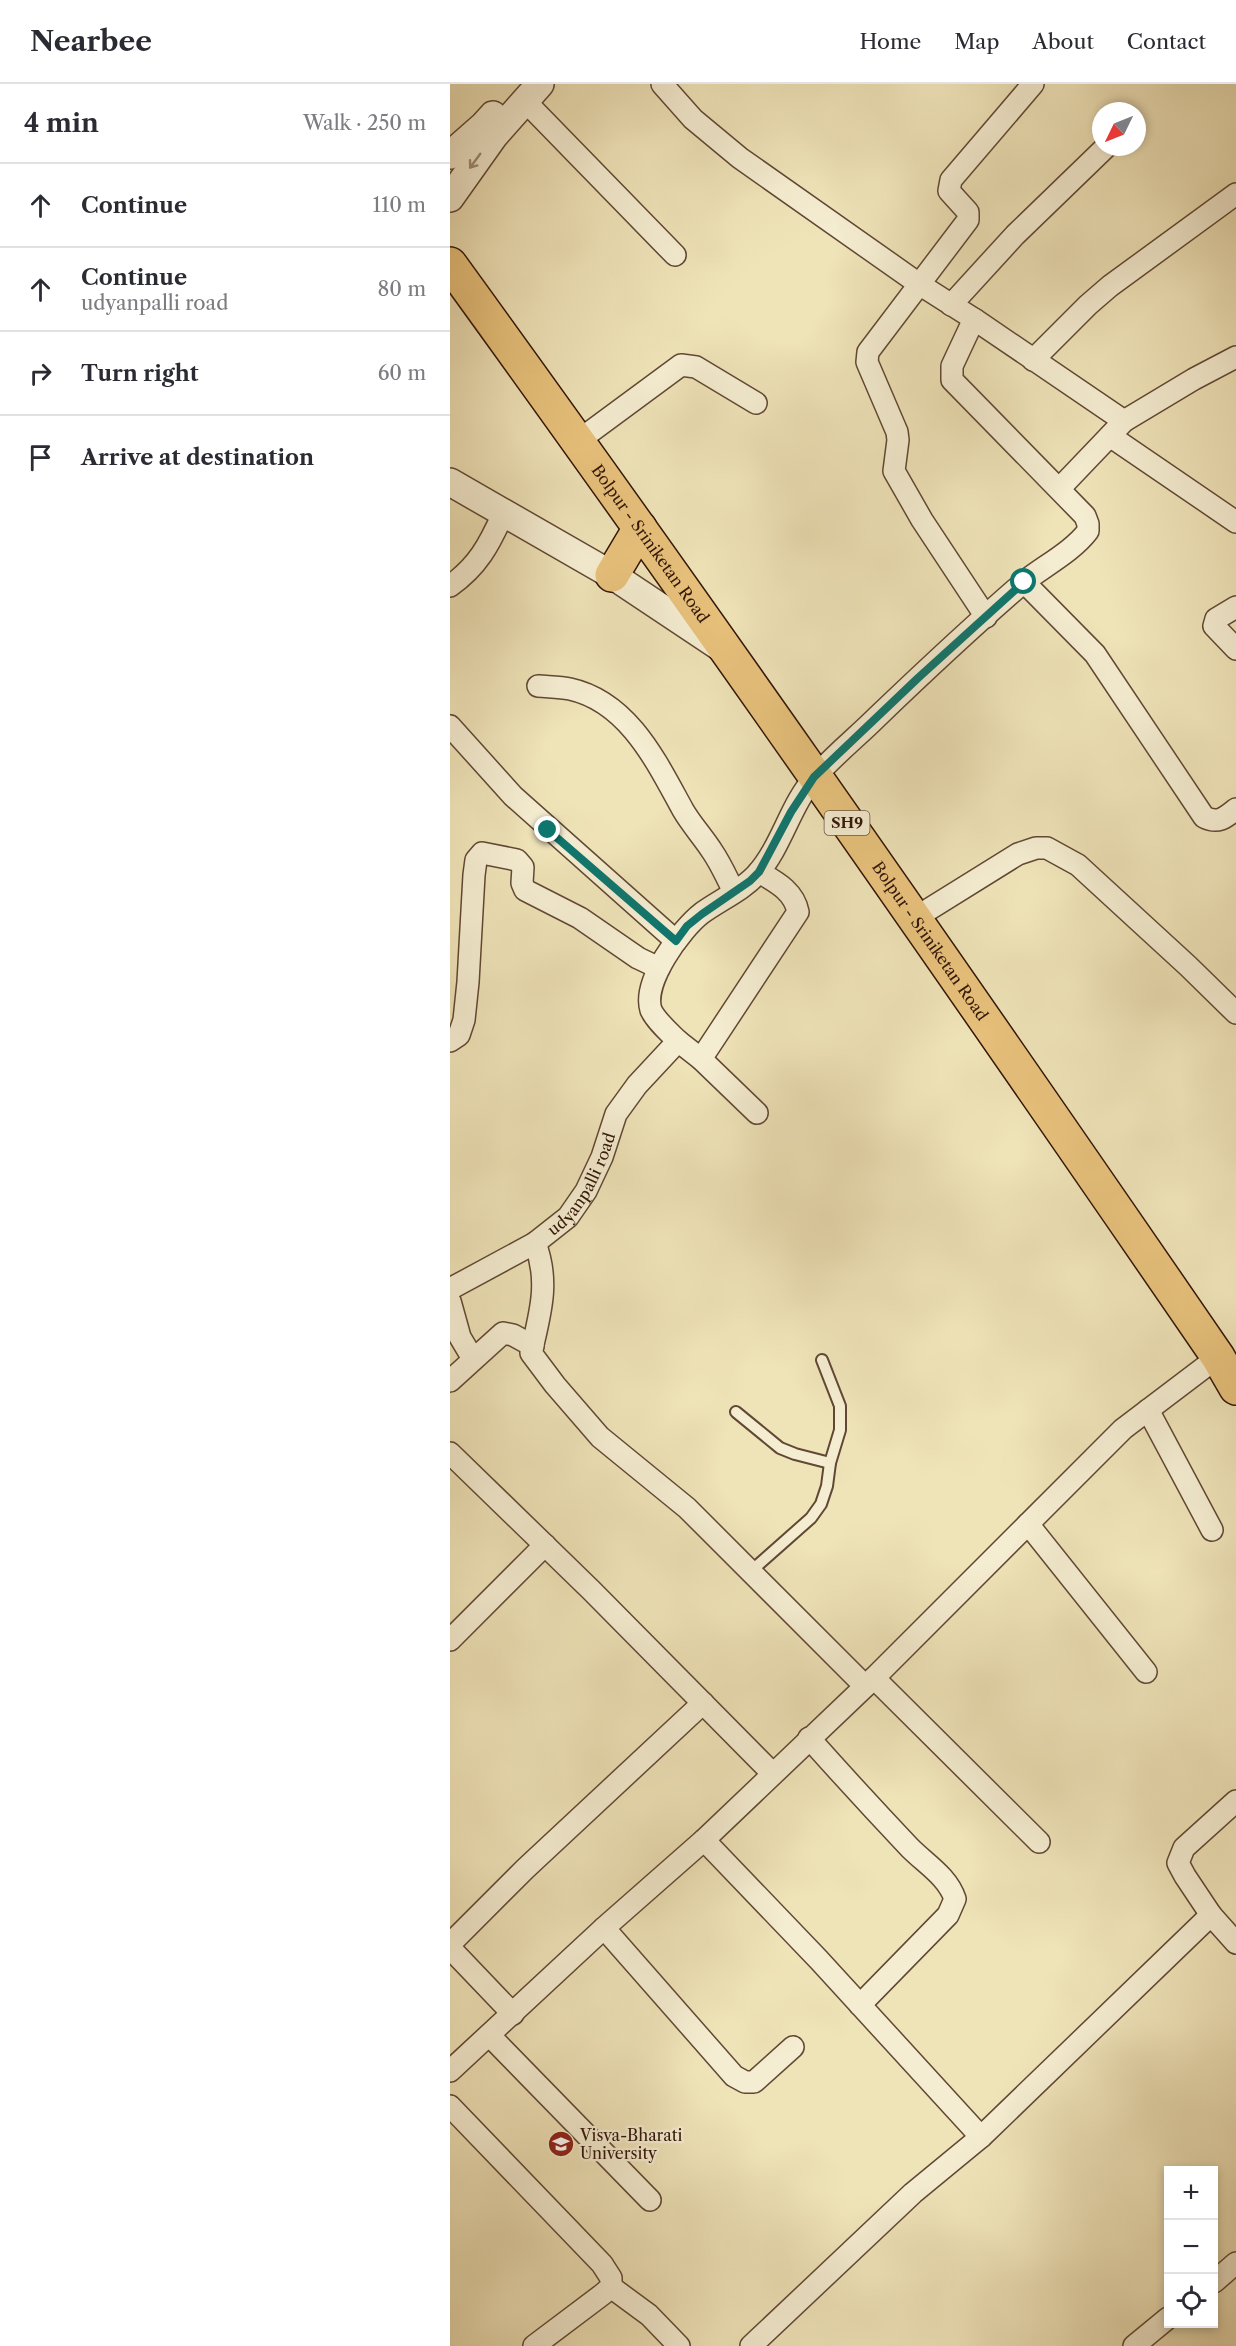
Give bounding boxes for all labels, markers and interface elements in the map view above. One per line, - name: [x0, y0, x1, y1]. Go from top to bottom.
- text: Nearbee: [30, 24, 152, 58]
- text: Home: [860, 29, 921, 54]
- text: Map: [954, 29, 999, 54]
- text: About: [1032, 29, 1094, 54]
- text: Contact: [1127, 29, 1206, 54]
- north arrow: [1092, 102, 1146, 156]
- text: 4 min: [24, 107, 99, 139]
- text: Walk · 250 m: [303, 111, 426, 135]
- one-way arrow: [469, 153, 482, 169]
- icon: ahead: [24, 189, 57, 222]
- text: Continue: [81, 192, 187, 219]
- text: 110 m: [373, 193, 426, 217]
- text: Continue: [81, 264, 187, 291]
- icon: ahead: [24, 273, 57, 306]
- text: 80 m: [378, 277, 426, 301]
- text: udyanpalli road: [81, 291, 228, 315]
- icon: right: [24, 357, 57, 390]
- text: Turn right: [81, 360, 199, 387]
- text: 60 m: [378, 361, 426, 385]
- icon: arrive: [24, 441, 57, 474]
- text: Arrive at destination: [81, 444, 314, 471]
- street label: Bolpur - Sriniketan Road: [588, 460, 714, 627]
- route start: [1010, 568, 1036, 594]
- road number: SH9: [824, 811, 870, 835]
- route end: [534, 816, 560, 842]
- street label: Bolpur - Sriniketan Road: [868, 857, 993, 1025]
- street label: udyanpalli road: [543, 1130, 619, 1239]
- place label: Visva-Bharati University: [579, 2125, 682, 2163]
- school or university icon: Visva-Bharati University: [546, 2129, 576, 2159]
- map controls: [1164, 2166, 1218, 2328]
- button: +: [1164, 2166, 1218, 2220]
- button: −: [1164, 2220, 1218, 2274]
- button: locate: [1164, 2274, 1218, 2328]

